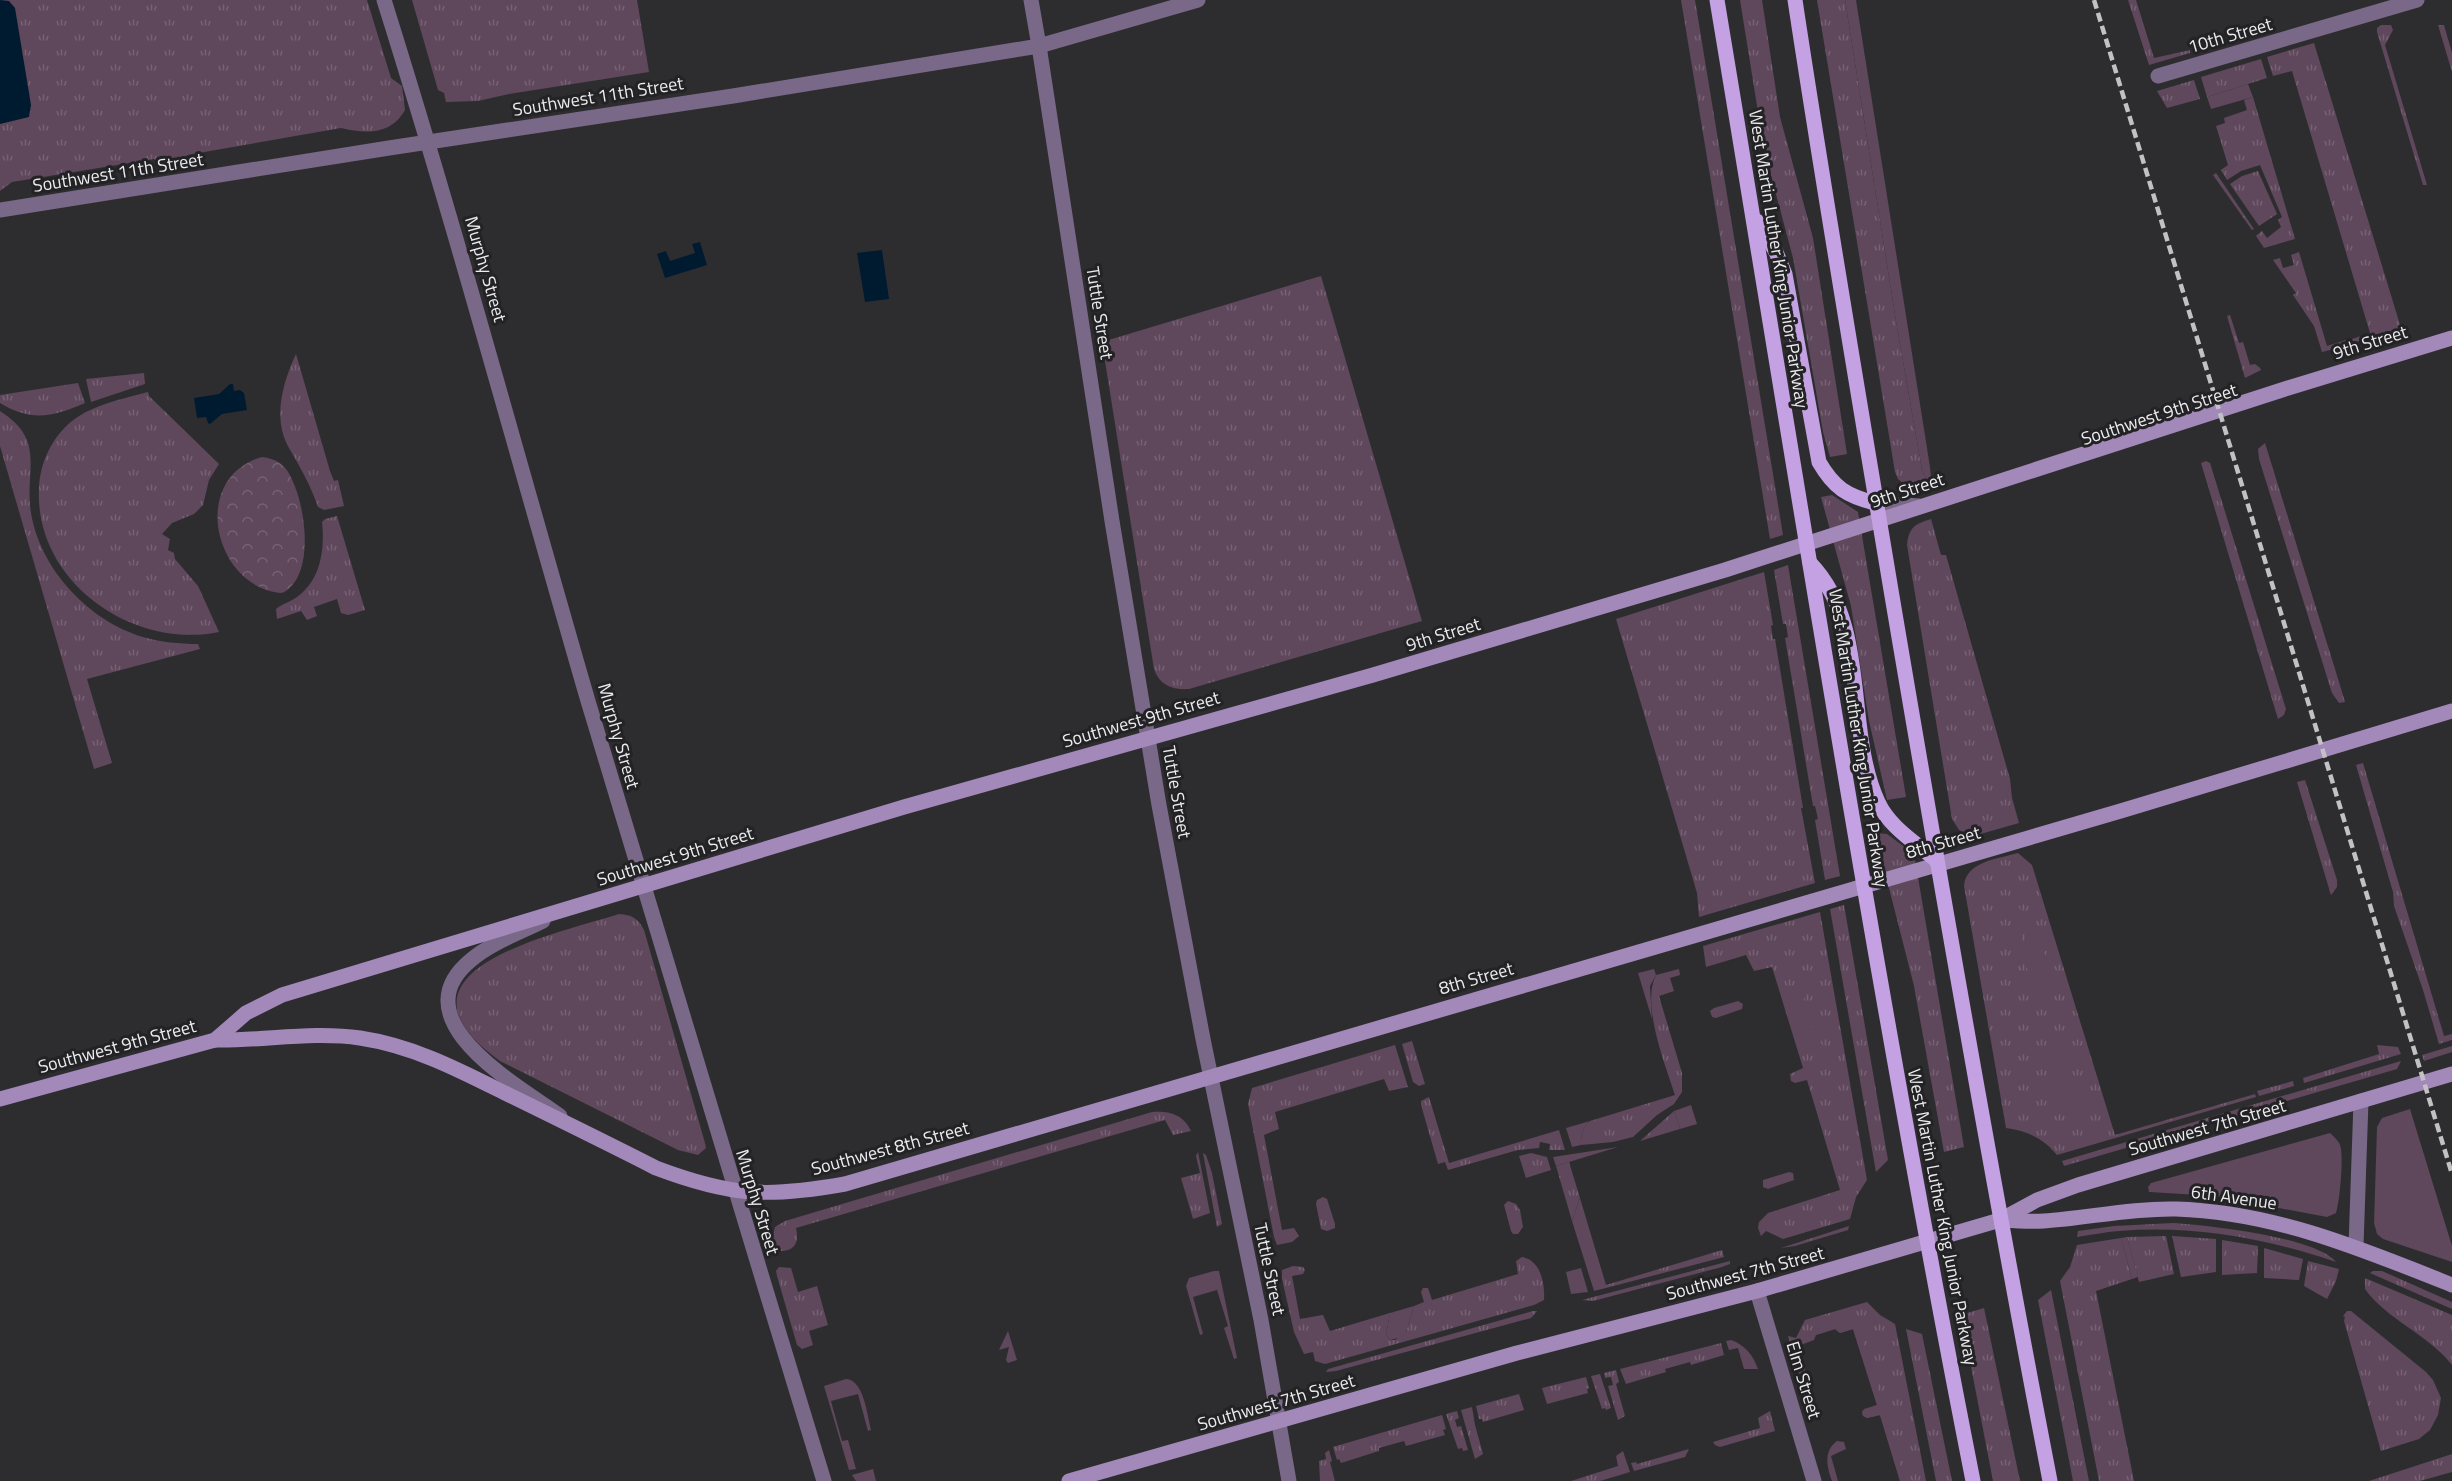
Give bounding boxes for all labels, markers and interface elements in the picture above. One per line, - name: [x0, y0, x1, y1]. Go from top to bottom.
- street label: 10th Street: [2185, 10, 2276, 60]
- street label: Southwest 11th Street: [511, 69, 686, 123]
- street label: West Martin Luther King Junior Parkway: [1742, 108, 1816, 410]
- street label: Southwest 11th Street: [31, 145, 206, 199]
- street label: Murphy Street: [458, 213, 514, 326]
- street label: Tuttle Street: [1079, 265, 1121, 362]
- street label: 9th Street: [2330, 318, 2411, 366]
- street label: Southwest 9th Street: [2078, 376, 2241, 452]
- street label: 9th Street: [1866, 465, 1948, 515]
- street label: West Martin Luther King Junior Parkway: [1822, 587, 1896, 889]
- street label: 9th Street: [1403, 610, 1484, 658]
- street label: Murphy Street: [591, 680, 647, 793]
- street label: Southwest 9th Street: [1059, 683, 1223, 754]
- street label: Tuttle Street: [1156, 744, 1199, 841]
- street label: 8th Street: [1903, 818, 1984, 866]
- street label: Southwest 9th Street: [593, 819, 757, 893]
- street label: 8th Street: [1436, 954, 1517, 1002]
- street label: Southwest 9th Street: [35, 1012, 200, 1080]
- street label: West Martin Luther King Junior Parkway: [1901, 1066, 1985, 1368]
- street label: Southwest 7th Street: [2125, 1091, 2289, 1162]
- street label: Southwest 8th Street: [808, 1114, 973, 1182]
- street label: Murphy Street: [729, 1146, 787, 1259]
- street label: 6th Avenue: [2189, 1178, 2279, 1216]
- street label: Tuttle Street: [1247, 1220, 1293, 1318]
- street label: Southwest 7th Street: [1663, 1239, 1828, 1307]
- street label: Elm Street: [1779, 1338, 1829, 1423]
- street label: Southwest 7th Street: [1194, 1366, 1358, 1437]

